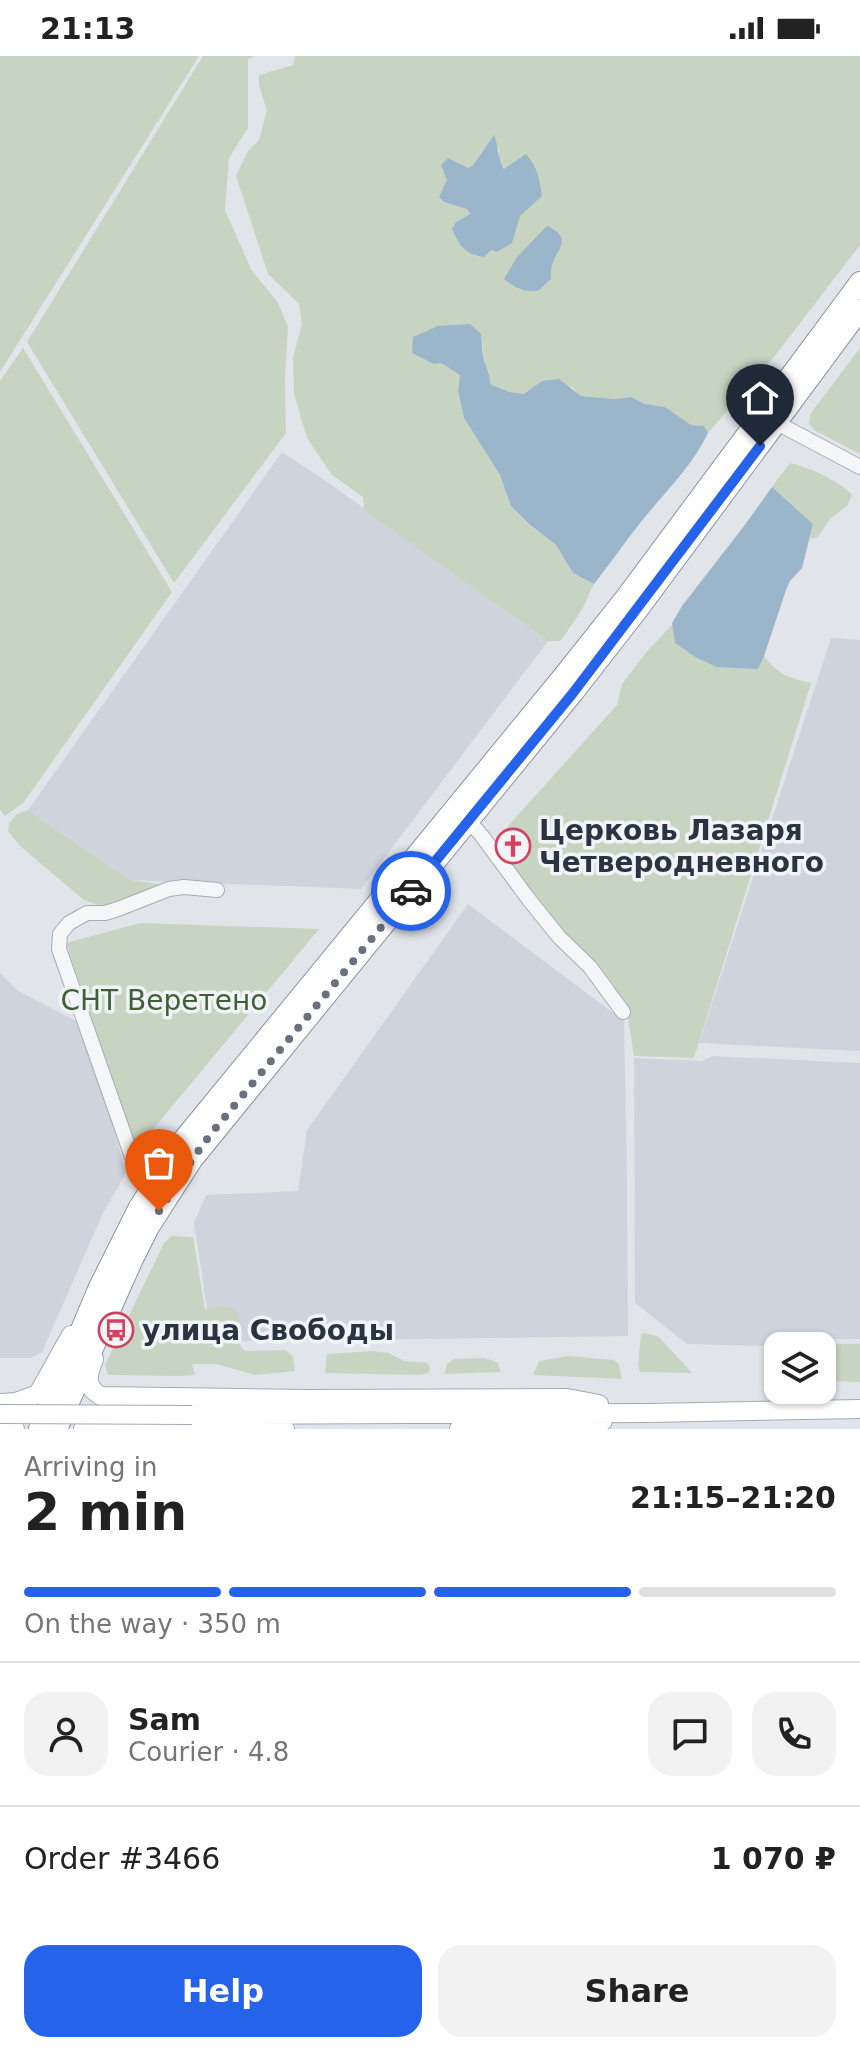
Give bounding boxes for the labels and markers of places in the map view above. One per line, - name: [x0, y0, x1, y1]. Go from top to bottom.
- pin: [726, 364, 794, 446]
- place label: Церковь Лазаря Четверодневного: [539, 814, 824, 879]
- church icon: Церковь Лазаря Четверодневного: [494, 827, 532, 865]
- pin: [125, 1129, 193, 1211]
- bus stop icon: улица Свободы: [97, 1311, 135, 1349]
- place label: улица Свободы: [142, 1314, 394, 1347]

